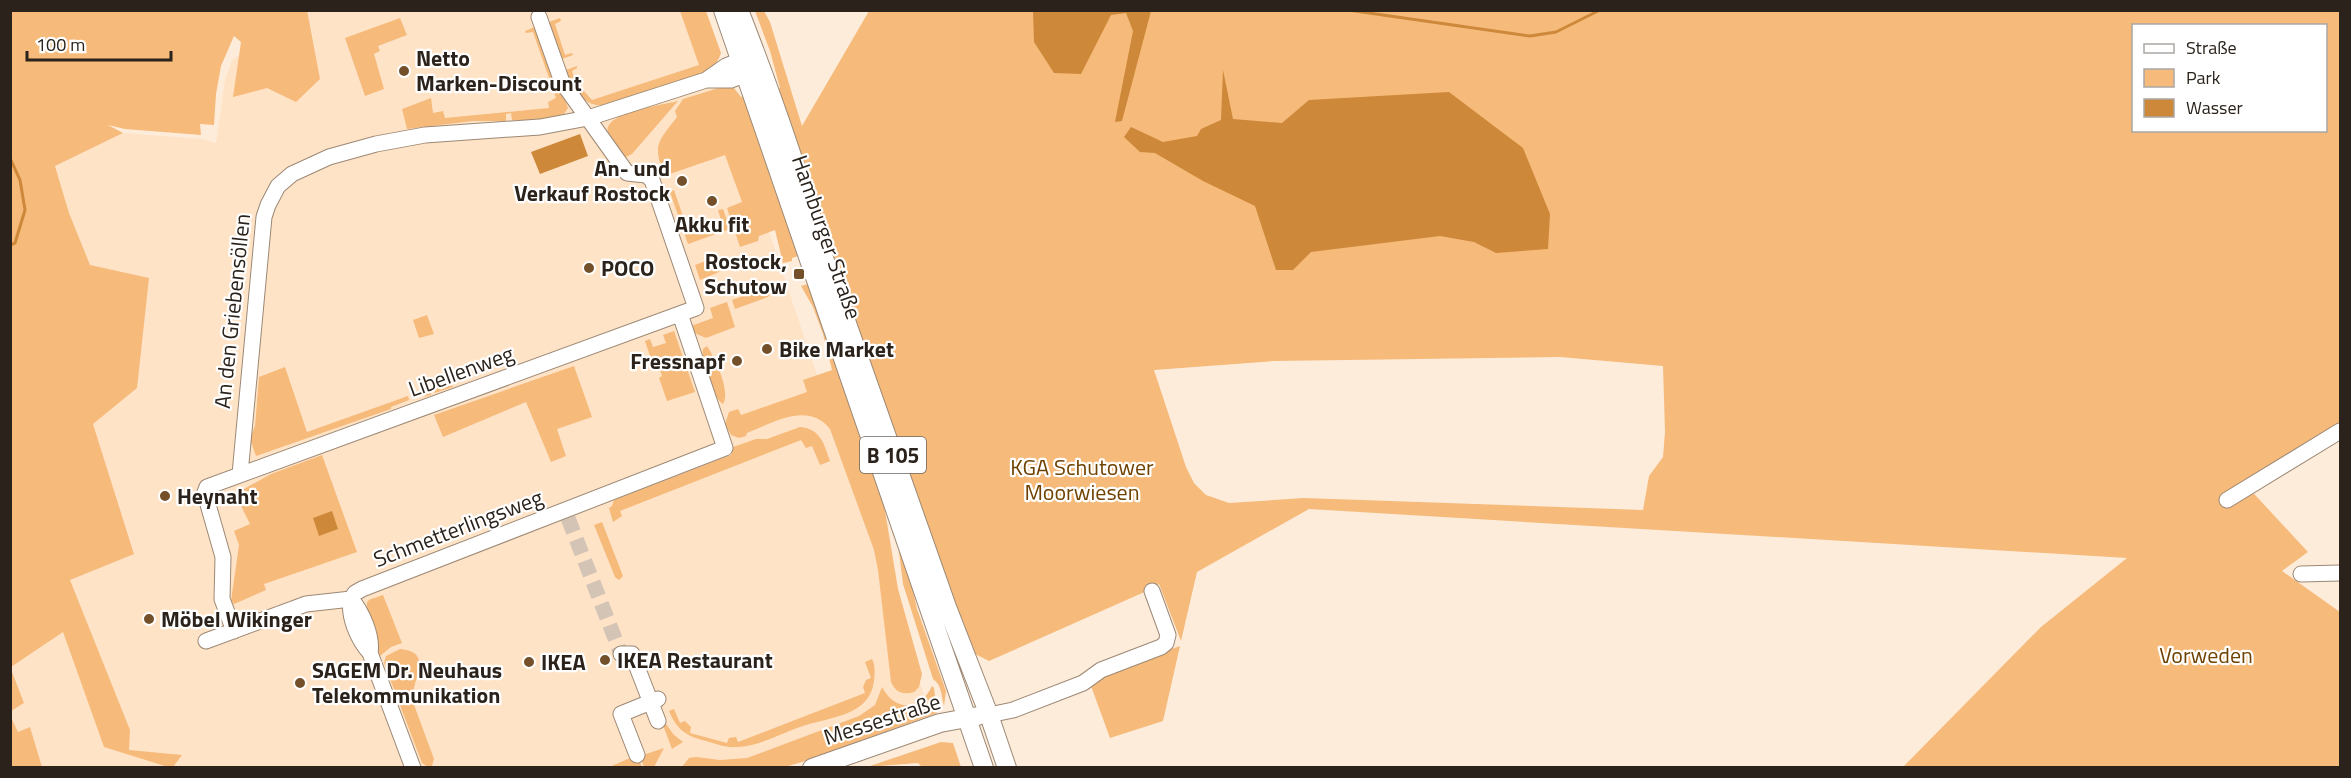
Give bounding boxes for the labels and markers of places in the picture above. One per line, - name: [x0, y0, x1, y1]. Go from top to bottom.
- place label: Netto Marken-Discount: [416, 41, 582, 100]
- marker: Netto Marken-Discount: [397, 64, 411, 78]
- place label: An- und Verkauf Rostock: [514, 151, 671, 210]
- marker: An- und Verkauf Rostock: [675, 174, 689, 188]
- marker: Akku fit: [705, 194, 719, 208]
- place label: Akku fit: [675, 207, 749, 241]
- place label: Rostock, Schutow: [704, 244, 787, 303]
- place label: POCO: [601, 251, 654, 285]
- marker: POCO: [582, 261, 596, 275]
- marker: Rostock, Schutow: [792, 267, 806, 281]
- place label: Bike Market: [779, 332, 894, 366]
- marker: Bike Market: [760, 342, 774, 356]
- place label: Fressnapf: [630, 344, 725, 378]
- marker: Fressnapf: [730, 354, 744, 368]
- place label: Heynaht: [177, 479, 257, 513]
- marker: Heynaht: [158, 489, 172, 503]
- place label: Möbel Wikinger: [161, 602, 312, 636]
- marker: Möbel Wikinger: [142, 612, 156, 626]
- place label: IKEA Restaurant: [617, 643, 773, 677]
- place label: IKEA: [541, 645, 586, 679]
- place label: SAGEM Dr. Neuhaus Telekommunikation: [312, 653, 502, 712]
- marker: IKEA Restaurant: [598, 653, 612, 667]
- marker: IKEA: [522, 655, 536, 669]
- marker: SAGEM Dr. Neuhaus Telekommunikation: [293, 676, 307, 690]

